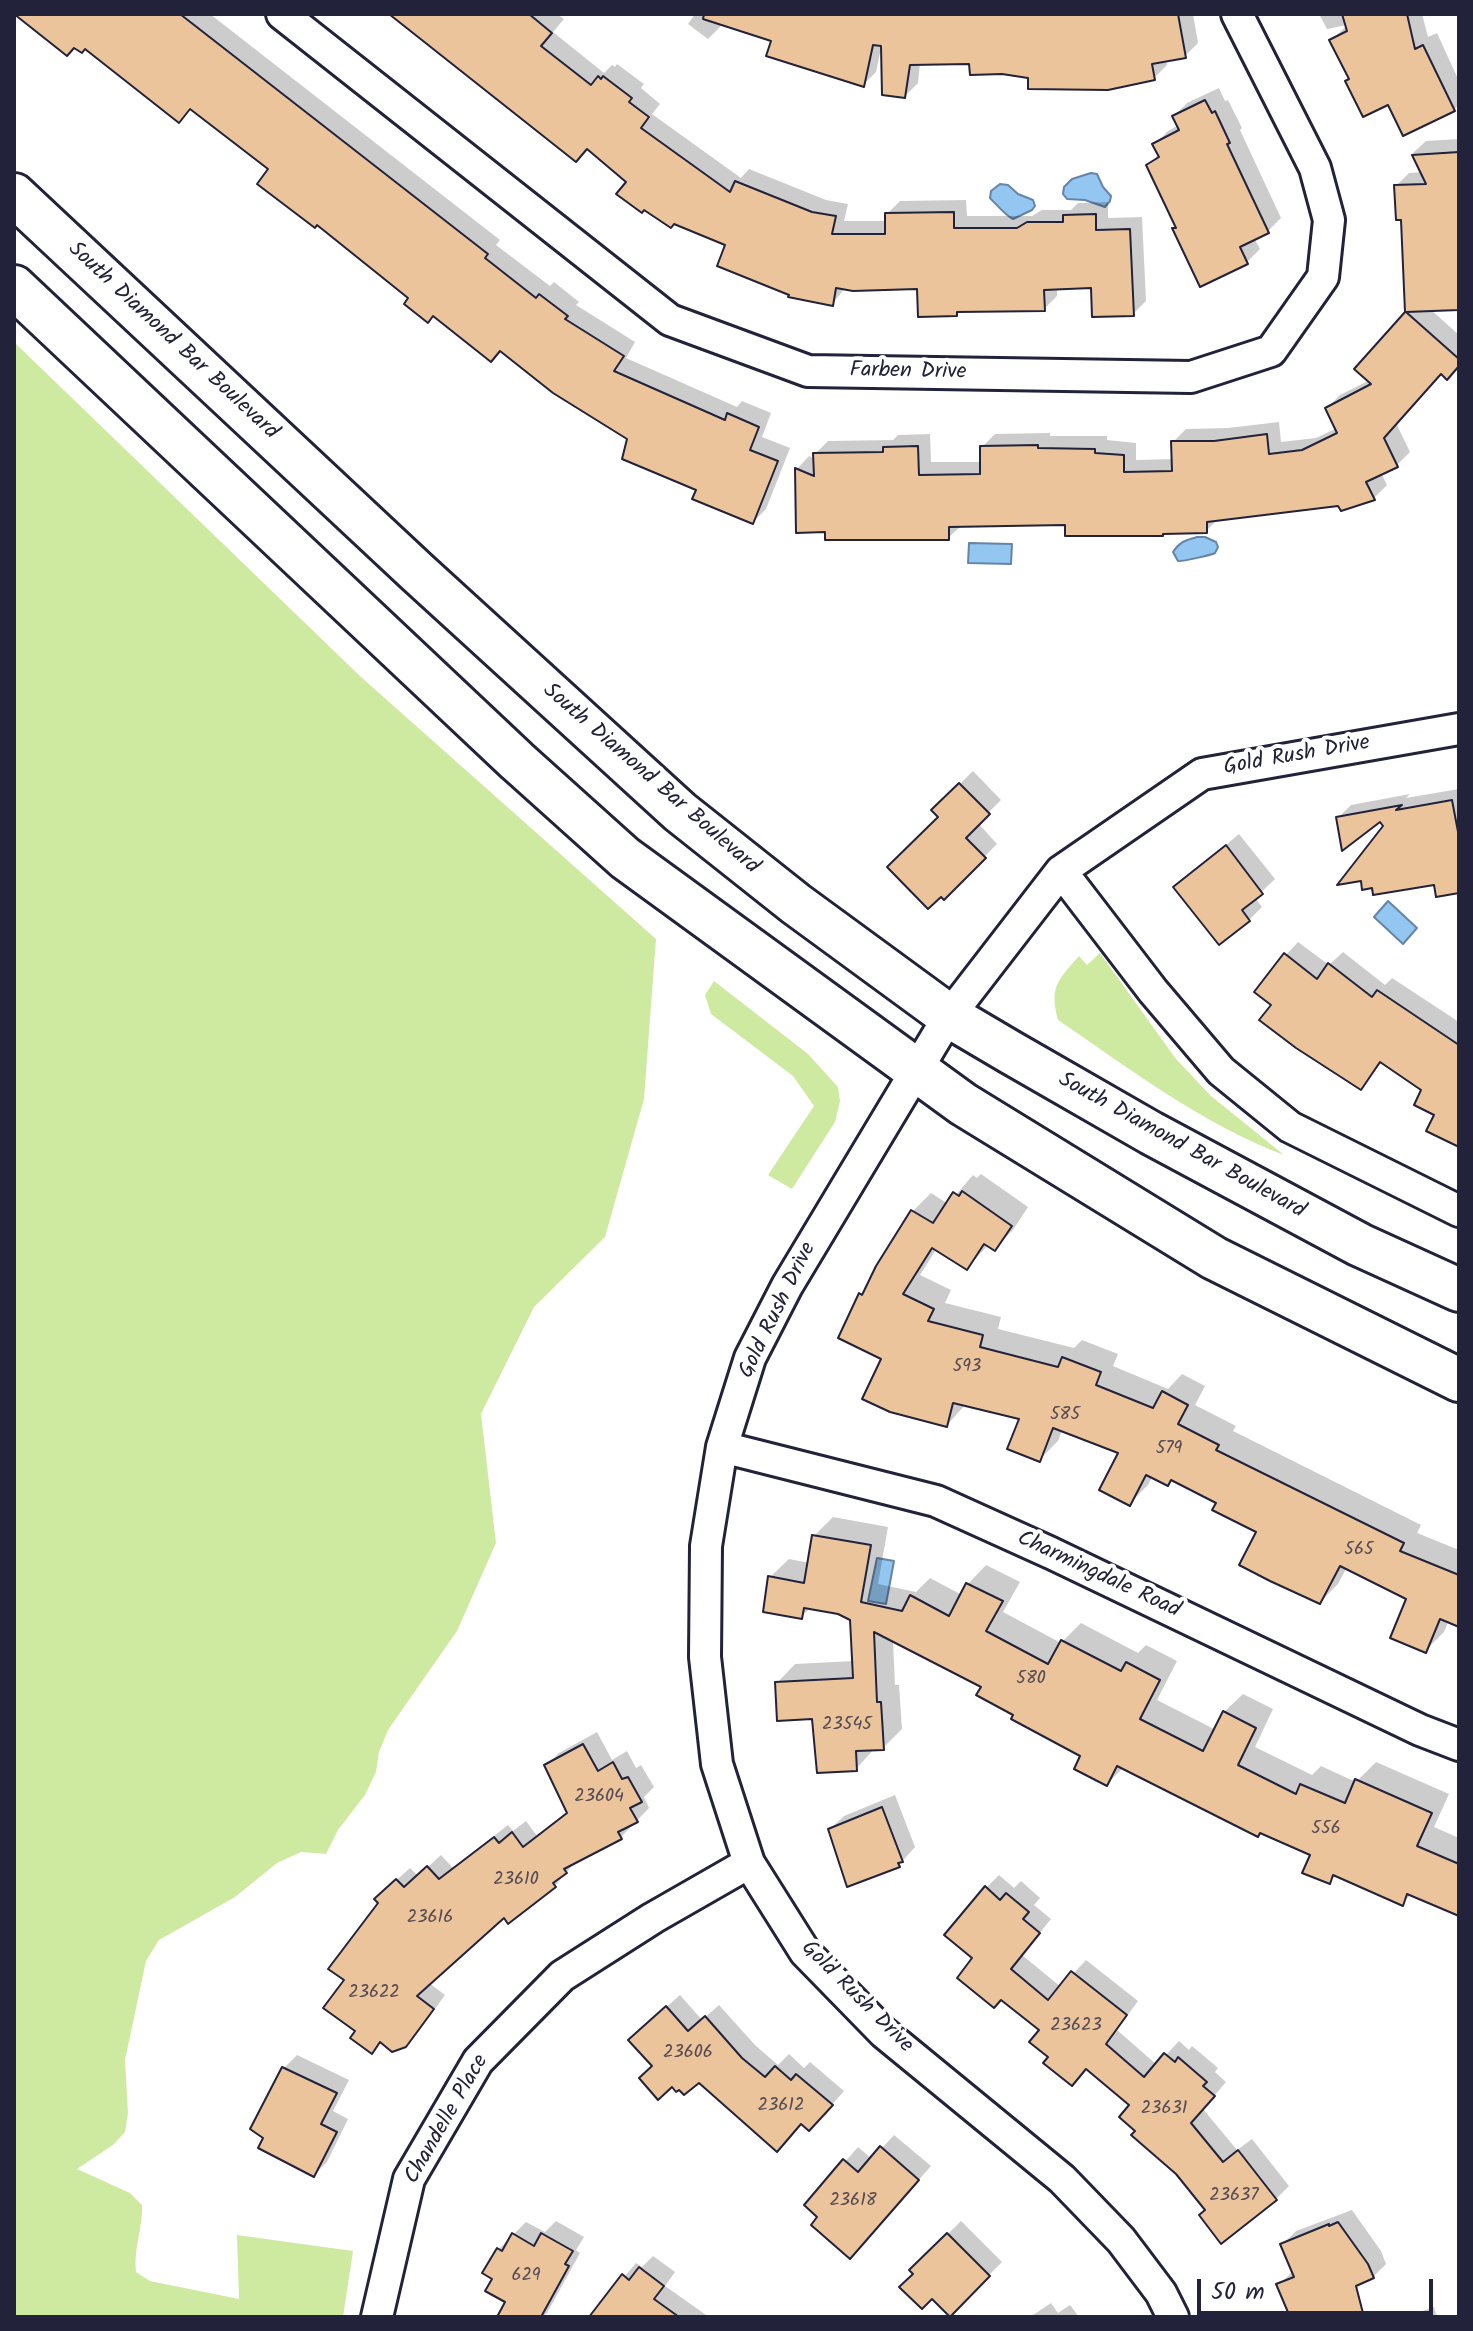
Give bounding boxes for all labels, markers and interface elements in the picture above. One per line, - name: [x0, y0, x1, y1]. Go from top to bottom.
- street label: South Diamond Bar Boulevard: [61, 237, 283, 447]
- street label: Farben Drive: [849, 359, 967, 387]
- street label: South Diamond Bar Boulevard: [536, 679, 764, 881]
- street label: Gold Rush Drive: [1222, 731, 1372, 783]
- street label: South Diamond Bar Boulevard: [1053, 1068, 1309, 1226]
- street label: Gold Rush Drive: [735, 1239, 823, 1383]
- house number: 593: [953, 1357, 981, 1379]
- house number: 585: [1050, 1405, 1080, 1427]
- house number: 579: [1156, 1439, 1182, 1461]
- street label: Charmingdale Road: [1012, 1527, 1184, 1625]
- house number: 565: [1344, 1540, 1374, 1562]
- house number: 580: [1016, 1669, 1046, 1691]
- house number: 23545: [822, 1715, 872, 1737]
- house number: 23604: [574, 1787, 624, 1809]
- house number: 556: [1311, 1819, 1341, 1841]
- house number: 23610: [493, 1870, 539, 1892]
- house number: 23616: [407, 1908, 453, 1930]
- street label: Gold Rush Drive: [794, 1936, 918, 2060]
- house number: 23622: [348, 1983, 400, 2005]
- house number: 23623: [1050, 2016, 1102, 2038]
- house number: 23606: [663, 2043, 713, 2065]
- street label: Chandelle Place: [400, 2051, 496, 2189]
- house number: 23612: [758, 2096, 804, 2118]
- house number: 23631: [1141, 2099, 1187, 2121]
- house number: 23637: [1209, 2186, 1259, 2208]
- house number: 23618: [829, 2191, 877, 2213]
- scale bar: [1201, 2263, 1437, 2313]
- house number: 629: [511, 2266, 541, 2288]
- text: 50 m: [1211, 2273, 1265, 2312]

